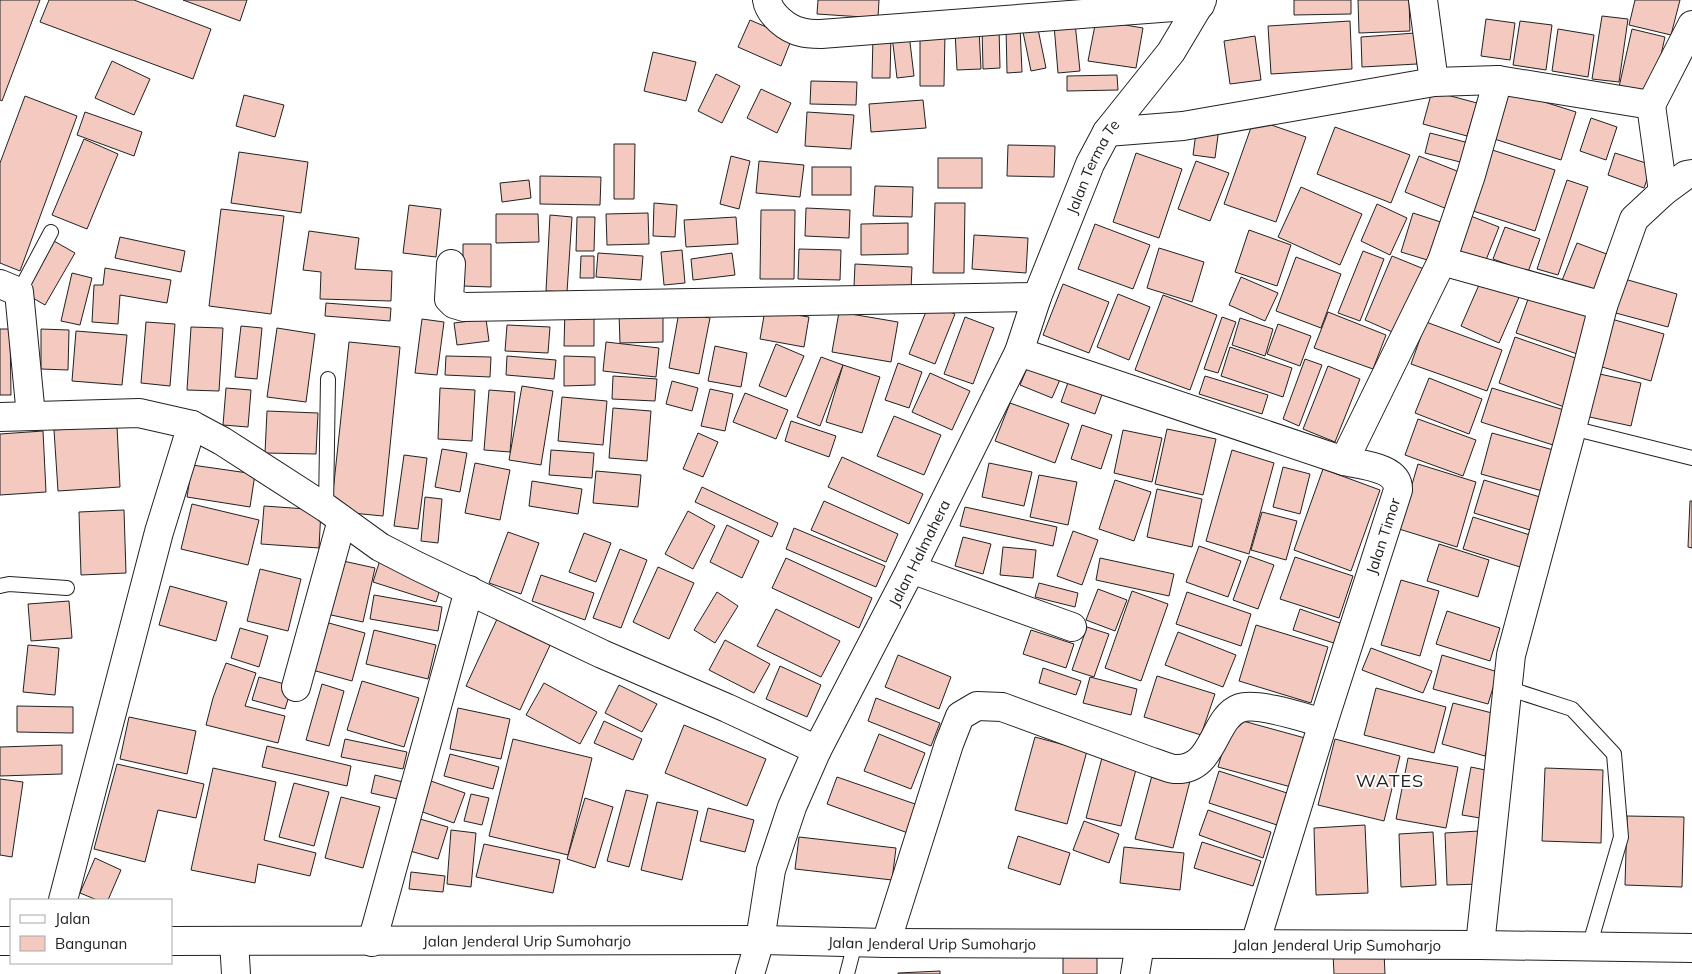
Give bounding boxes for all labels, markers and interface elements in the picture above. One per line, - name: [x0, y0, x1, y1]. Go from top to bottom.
- street label: Jalan Terma Te: [1062, 115, 1123, 217]
- street label: Jalan Timor: [1362, 495, 1404, 577]
- street label: Jalan Halmahera: [884, 496, 954, 609]
- district label: WATES: [1356, 769, 1424, 792]
- legend: [10, 899, 172, 964]
- text: Jalan: [55, 909, 90, 928]
- street label: Jalan Jenderal Urip Sumoharjo: [423, 931, 631, 950]
- street label: Jalan Jenderal Urip Sumoharjo: [828, 932, 1036, 953]
- text: Bangunan: [55, 934, 127, 953]
- street label: Jalan Jenderal Urip Sumoharjo: [1233, 935, 1441, 954]

